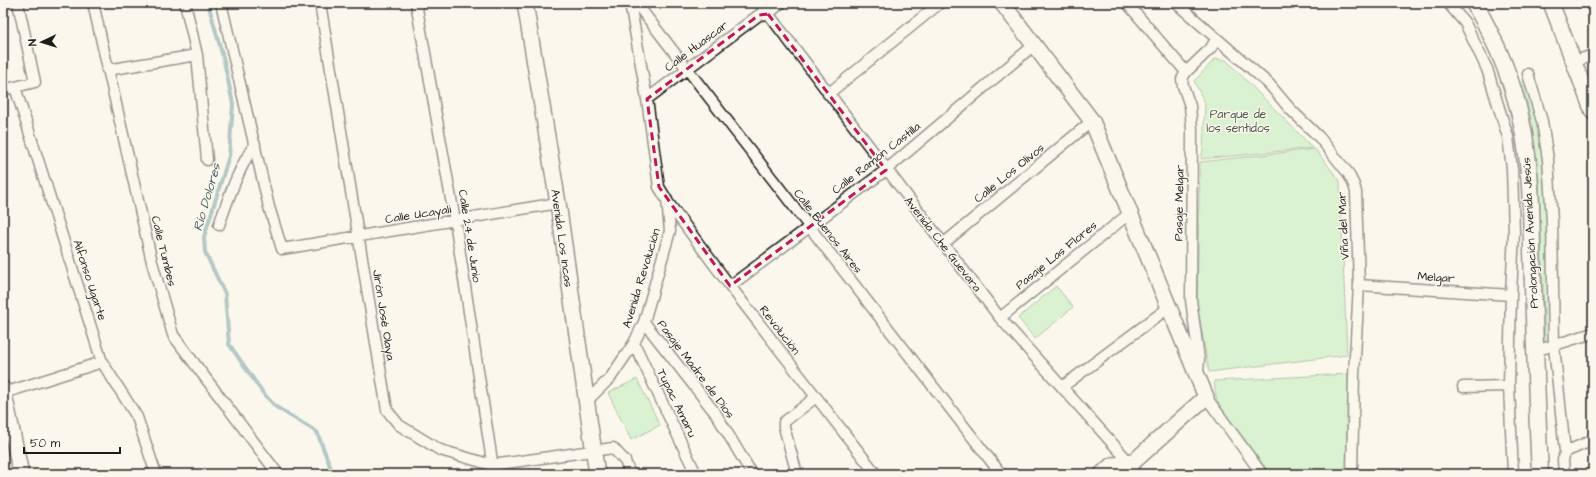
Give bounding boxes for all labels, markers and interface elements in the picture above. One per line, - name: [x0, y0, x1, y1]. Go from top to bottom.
- street label: Calle Huascar: [661, 17, 732, 76]
- north arrow: [22, 22, 62, 62]
- text: N: [25, 39, 40, 47]
- park label: Parque de los sentidos: [1206, 106, 1270, 137]
- street label: Calle Ramón Castilla: [828, 118, 924, 198]
- street label: Calle Los Olivos: [970, 140, 1048, 207]
- street label: Prolongación Avenida Jesús: [1518, 157, 1544, 309]
- water label: Río Dolores: [189, 160, 226, 233]
- street label: Pasaje Melgar: [1170, 164, 1190, 241]
- street label: Calle Buenos Aires: [789, 185, 866, 277]
- street label: Calle 24 de Junio: [454, 188, 485, 284]
- street label: Avenida Los Incas: [546, 188, 577, 288]
- street label: Viña del Mar: [1333, 191, 1354, 260]
- street label: Avenida Che Guevara: [900, 193, 985, 296]
- street label: Calle Ucayali: [384, 201, 453, 229]
- street label: Calle Tumbes: [147, 214, 180, 288]
- street label: Pasaje Las Flores: [1012, 217, 1101, 294]
- street label: Avenida Revolución: [618, 226, 665, 330]
- street label: Alfonso Ugarte: [68, 238, 111, 324]
- street label: Melgar: [1417, 268, 1456, 288]
- street label: Jirón José Olaya: [367, 269, 399, 362]
- street label: Revolución: [755, 302, 804, 358]
- street label: Pasaje Madre de Dios: [653, 317, 738, 422]
- street label: Tupac Amaru: [653, 366, 701, 440]
- scale bar: [24, 429, 120, 455]
- text: 50 m: [30, 435, 61, 452]

